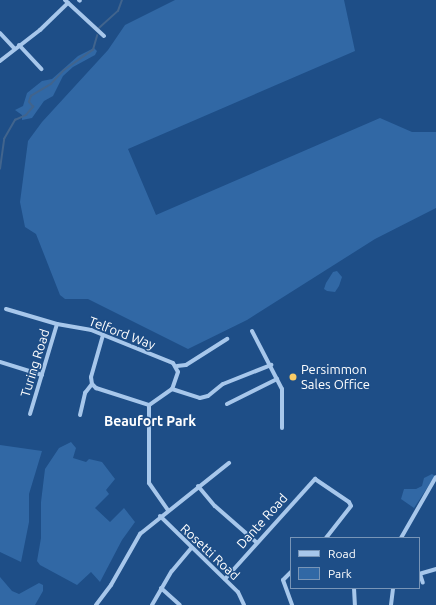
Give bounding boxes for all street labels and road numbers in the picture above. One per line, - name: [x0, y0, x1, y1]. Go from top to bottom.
- street label: Telford Way: [87, 313, 157, 353]
- street label: Turing Road: [17, 327, 53, 399]
- street label: Dante Road: [233, 490, 291, 552]
- street label: Rosetti Road: [177, 521, 243, 583]

